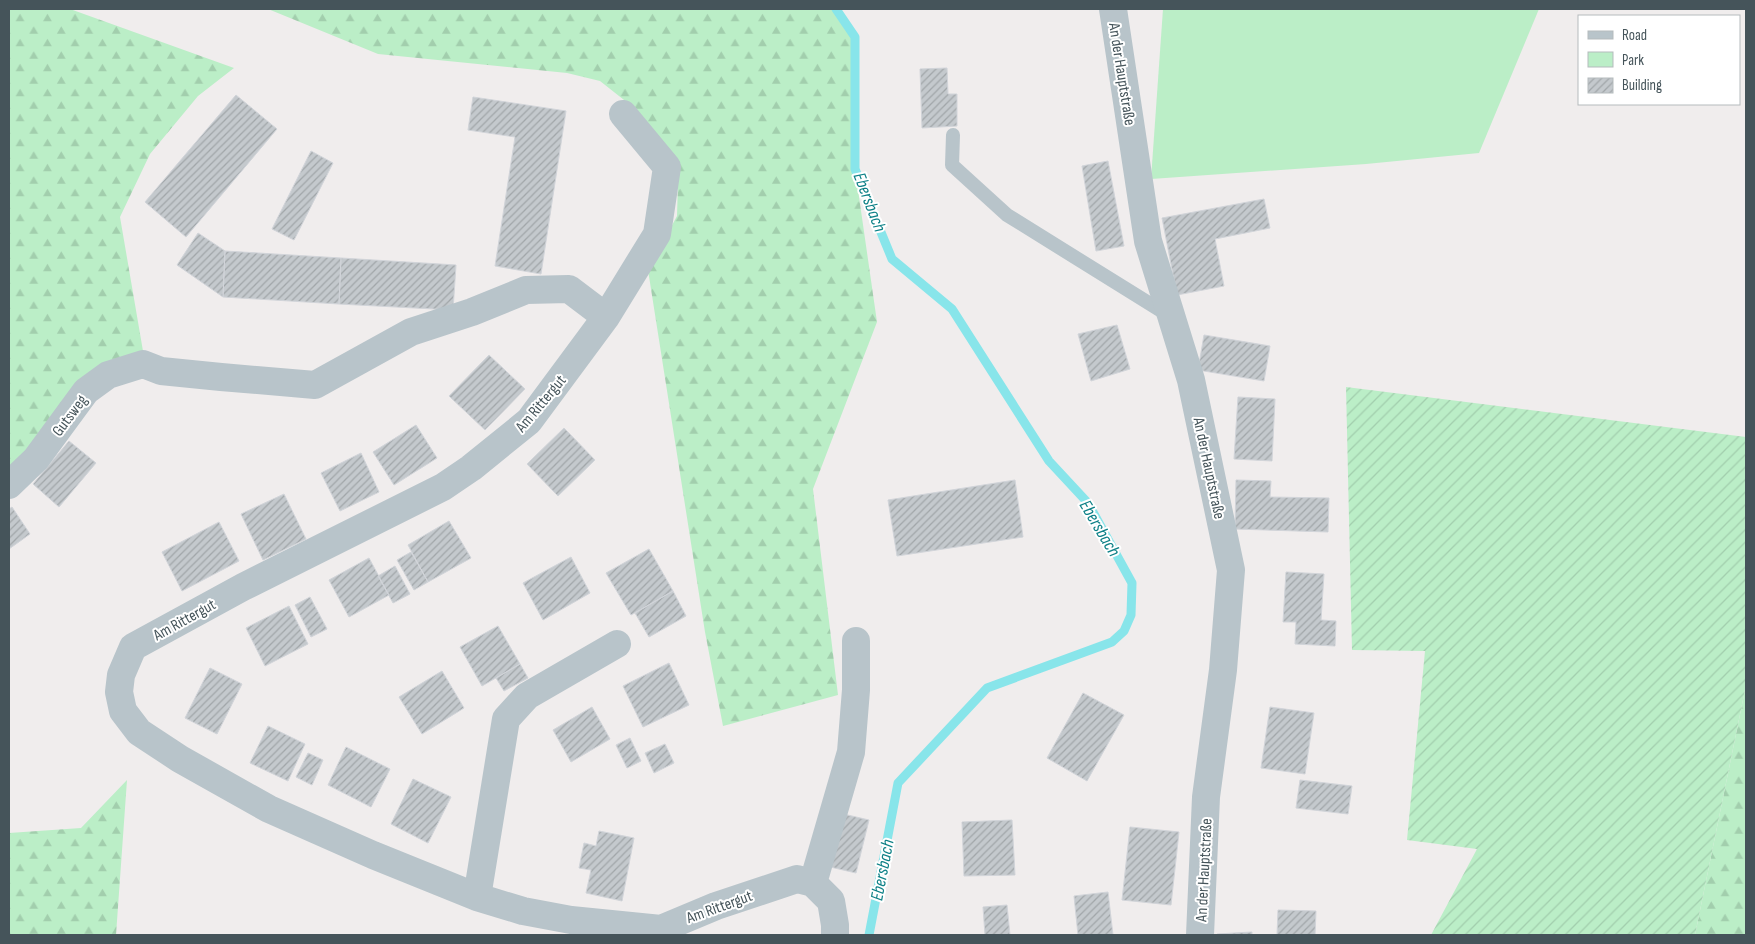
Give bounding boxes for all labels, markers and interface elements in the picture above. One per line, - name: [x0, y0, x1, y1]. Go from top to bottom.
- legend: [1578, 15, 1740, 105]
- street label: An der Hauptstraße: [1104, 21, 1139, 127]
- text: Road: [1622, 26, 1647, 45]
- text: Park: [1622, 51, 1644, 70]
- text: Building: [1622, 76, 1662, 95]
- water label: Ebersbach: [849, 169, 891, 235]
- street label: Am Rittergut: [511, 372, 571, 437]
- street label: Gutsweg: [48, 391, 92, 440]
- street label: An der Hauptstraße: [1188, 415, 1229, 521]
- water label: Ebersbach: [1075, 496, 1125, 561]
- street label: Am Rittergut: [149, 595, 219, 646]
- street label: An der Hauptstraße: [1192, 818, 1217, 923]
- water label: Ebersbach: [866, 837, 899, 903]
- street label: Am Rittergut: [683, 887, 755, 928]

